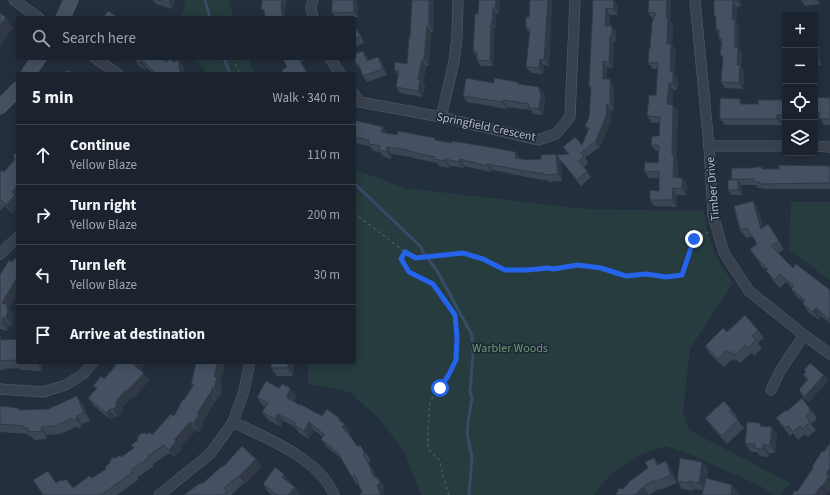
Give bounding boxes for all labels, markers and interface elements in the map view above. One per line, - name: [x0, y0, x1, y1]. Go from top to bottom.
- map controls: [782, 12, 818, 156]
- button: +: [782, 12, 818, 48]
- search box: [16, 16, 356, 60]
- icon: search: [30, 27, 52, 49]
- text: Search here: [62, 28, 136, 49]
- button: −: [782, 48, 818, 84]
- button: locate: [782, 84, 818, 120]
- text: 5 min: [32, 86, 73, 110]
- text: Walk · 340 m: [272, 89, 340, 107]
- street label: Springfield Crescent: [435, 108, 537, 146]
- button: layers: [782, 120, 818, 156]
- text: Continue: [70, 135, 130, 156]
- icon: ahead: [32, 144, 54, 166]
- text: 110 m: [307, 146, 340, 164]
- text: Yellow Blaze: [70, 156, 137, 174]
- street label: Timber Drive: [702, 156, 724, 222]
- text: Turn right: [70, 195, 136, 216]
- icon: right: [32, 204, 54, 226]
- text: 200 m: [307, 206, 340, 224]
- text: Yellow Blaze: [70, 216, 137, 234]
- route end: [685, 230, 703, 248]
- text: Turn left: [70, 255, 126, 276]
- icon: left: [32, 264, 54, 286]
- text: 30 m: [314, 266, 340, 284]
- text: Yellow Blaze: [70, 276, 137, 294]
- icon: arrive: [32, 324, 54, 346]
- text: Arrive at destination: [70, 324, 205, 345]
- park label: Warbler Woods: [472, 340, 548, 357]
- route start: [431, 379, 449, 397]

